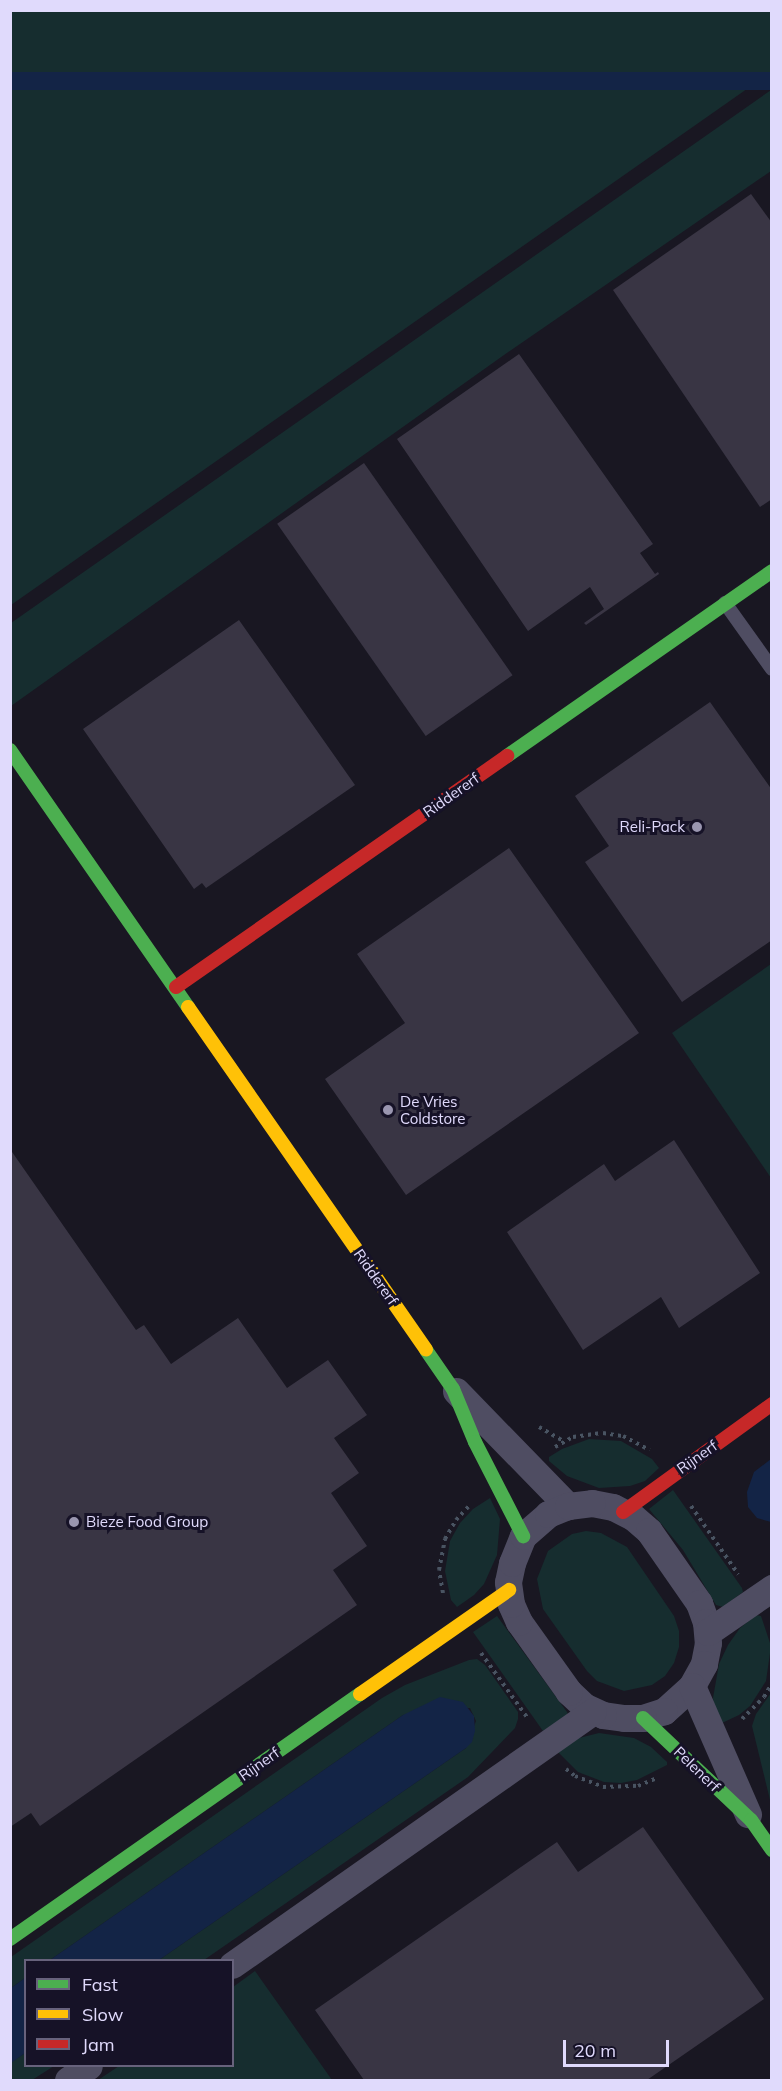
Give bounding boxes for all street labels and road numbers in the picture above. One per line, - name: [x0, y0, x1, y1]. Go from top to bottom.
- street label: Riddererf: [419, 769, 483, 821]
- street label: Riddererf: [350, 1245, 402, 1309]
- street label: Rijnerf: [673, 1437, 721, 1477]
- street label: Pelenerf: [670, 1743, 724, 1795]
- street label: Rijnerf: [235, 1744, 283, 1784]

